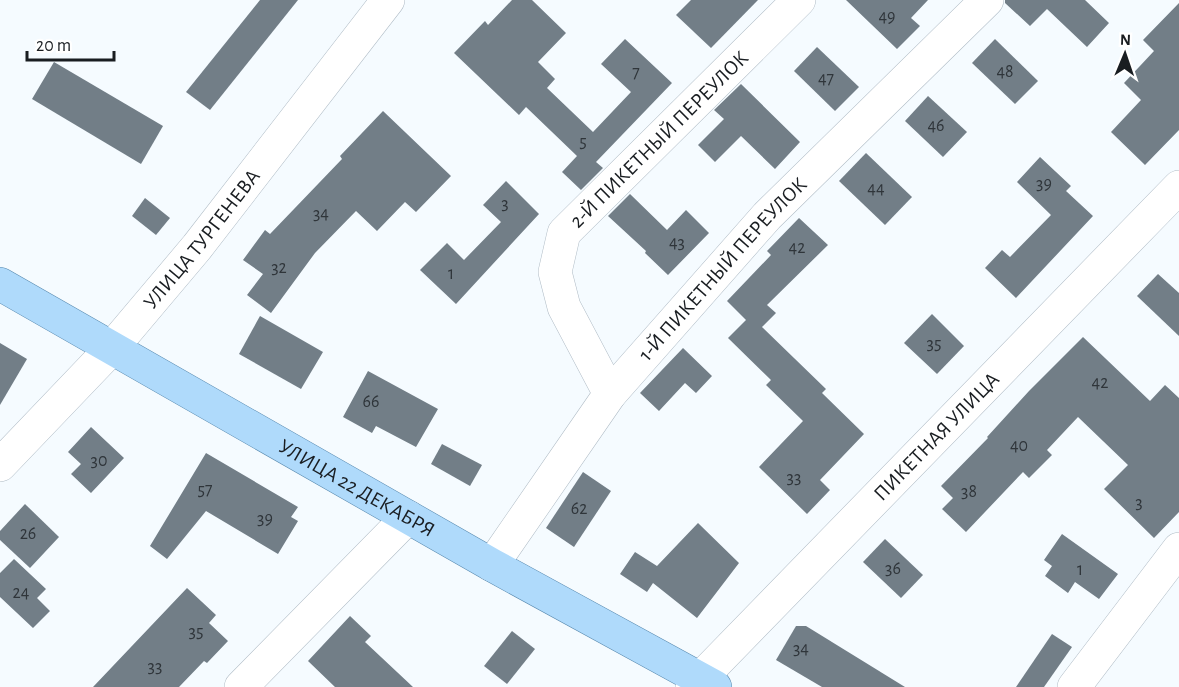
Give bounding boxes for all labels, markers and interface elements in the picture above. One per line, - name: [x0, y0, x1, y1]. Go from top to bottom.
- house number: 49: [878, 8, 896, 26]
- scale bar: [27, 24, 114, 62]
- north arrow: [1095, 24, 1155, 84]
- text: N: [1120, 32, 1131, 48]
- text: 20 m: [36, 37, 71, 55]
- street label: 2-Й ПИКЕТНЫЙ ПЕРЕУЛОК: [566, 47, 752, 232]
- house number: 48: [996, 63, 1014, 81]
- house number: 7: [632, 64, 640, 82]
- house number: 47: [818, 70, 834, 88]
- house number: 46: [927, 117, 945, 135]
- house number: 5: [579, 133, 587, 151]
- street label: УЛИЦА ТУРГЕНЕВА: [139, 165, 264, 313]
- street label: 1-Й ПИКЕТНЫЙ ПЕРЕУЛОК: [634, 173, 810, 364]
- house number: 39: [1036, 175, 1052, 193]
- house number: 44: [867, 180, 885, 198]
- house number: 3: [501, 195, 509, 213]
- house number: 34: [313, 205, 329, 223]
- house number: 43: [669, 234, 685, 252]
- house number: 42: [789, 239, 805, 257]
- house number: 32: [271, 259, 287, 277]
- house number: 1: [448, 265, 454, 283]
- house number: 35: [927, 335, 941, 353]
- street label: ПИКЕТНАЯ УЛИЦА: [869, 368, 1003, 504]
- house number: 42: [1092, 374, 1108, 392]
- house number: 66: [363, 393, 379, 411]
- street label: УЛИЦА 22 ДЕКАБРЯ: [275, 435, 439, 541]
- house number: 40: [1010, 437, 1028, 455]
- house number: 30: [91, 452, 107, 470]
- house number: 33: [787, 469, 801, 487]
- house number: 57: [197, 481, 213, 499]
- house number: 38: [961, 483, 977, 501]
- house number: 3: [1135, 494, 1143, 512]
- house number: 62: [571, 500, 587, 518]
- house number: 39: [257, 510, 273, 528]
- house number: 26: [20, 525, 36, 543]
- house number: 36: [885, 560, 901, 578]
- house number: 1: [1077, 561, 1083, 579]
- house number: 24: [13, 584, 30, 602]
- house number: 35: [189, 623, 203, 641]
- house number: 34: [793, 640, 809, 658]
- house number: 33: [148, 658, 162, 676]

